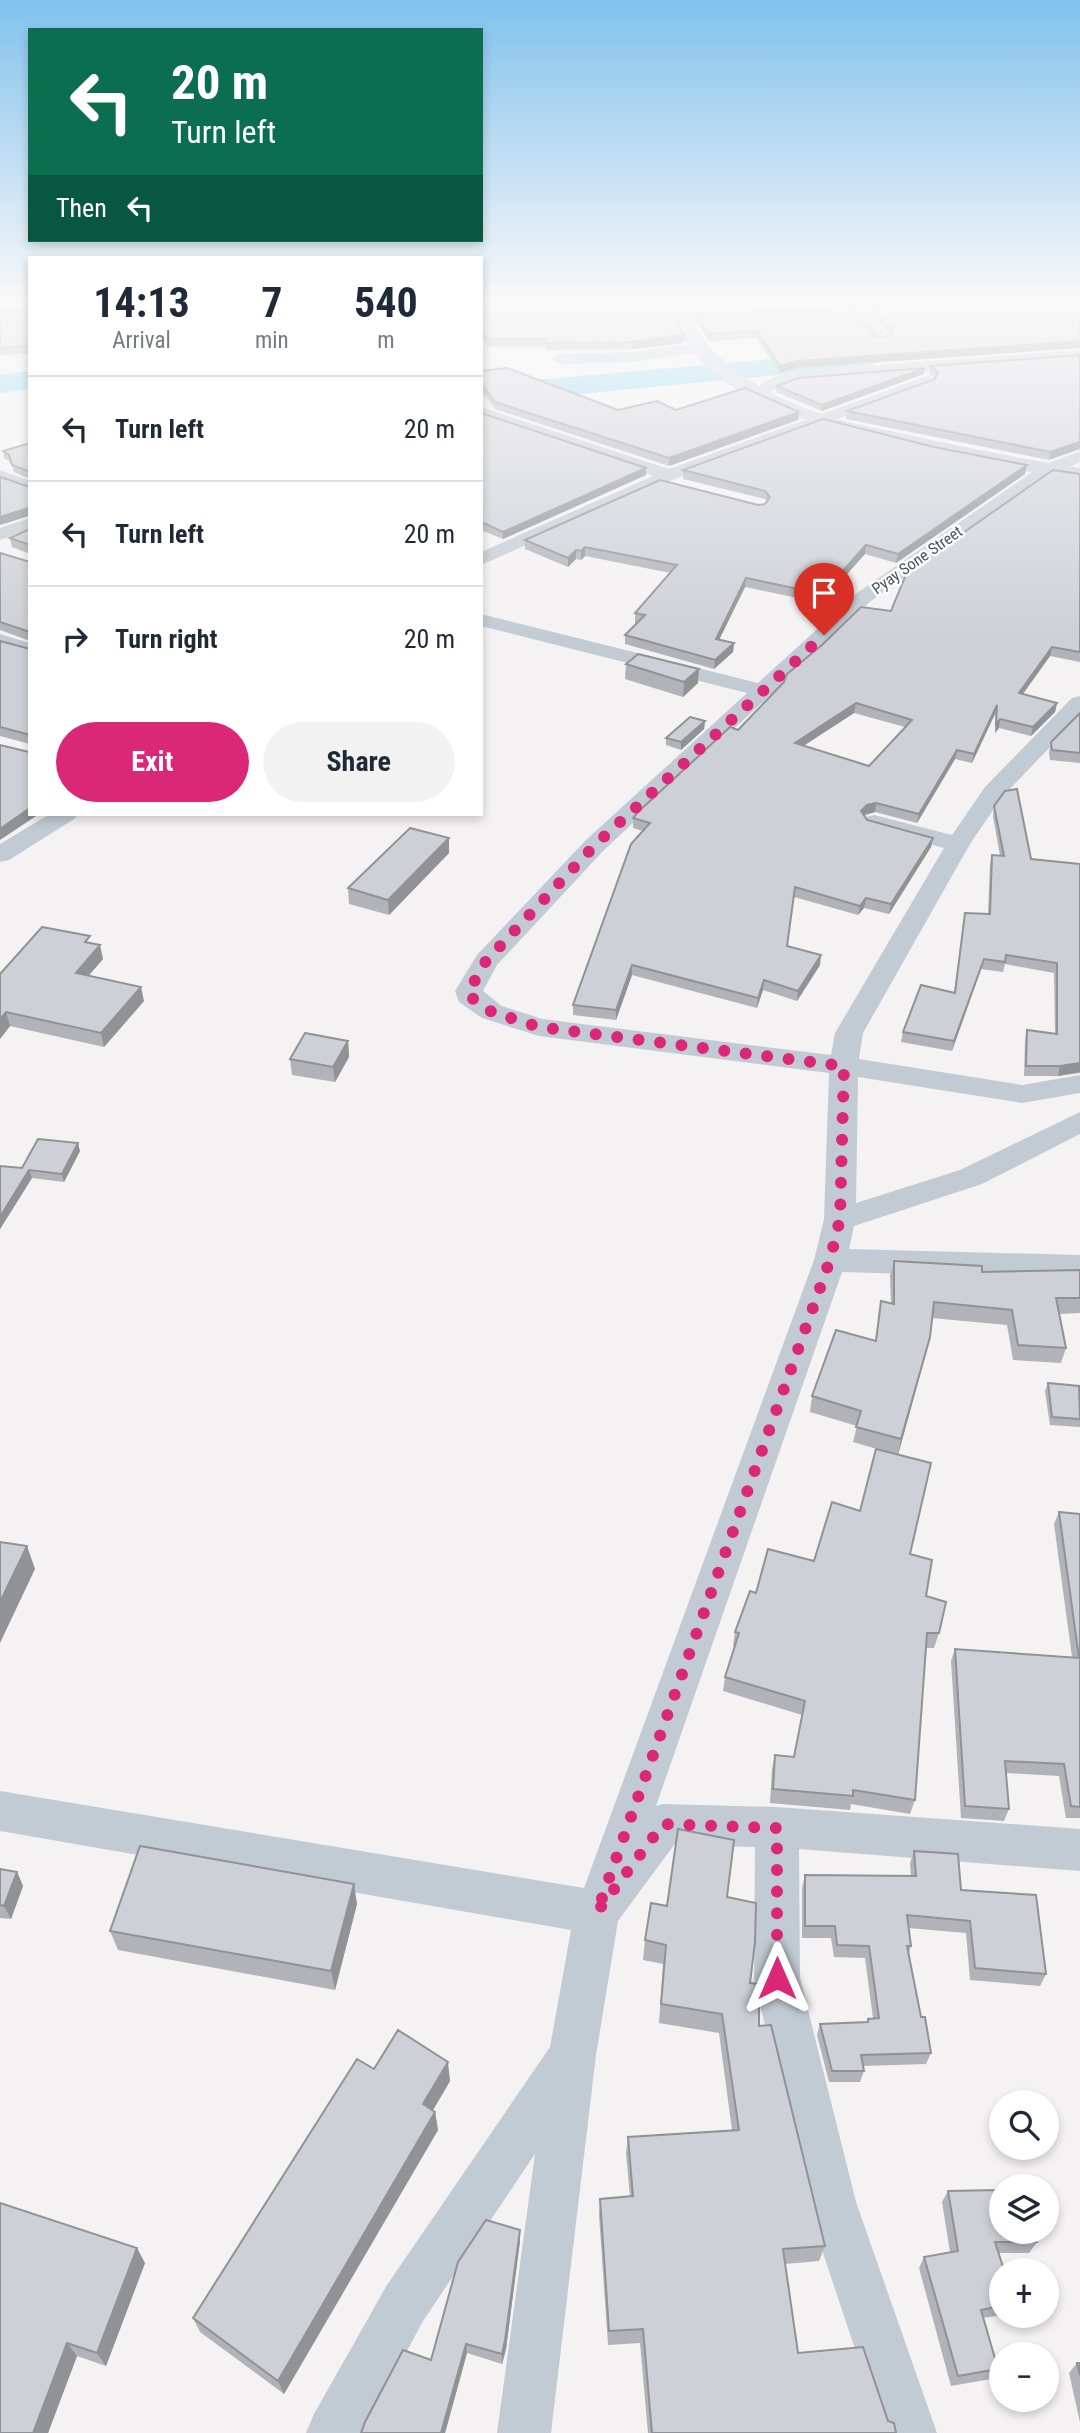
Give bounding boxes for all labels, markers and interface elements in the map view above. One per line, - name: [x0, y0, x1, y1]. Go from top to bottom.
- text: 20 m: [171, 54, 268, 111]
- icon: left: [56, 56, 147, 147]
- text: Turn left: [171, 113, 276, 151]
- icon: left: [121, 189, 159, 227]
- text: Then: [56, 193, 107, 223]
- text: 14:13: [93, 278, 190, 327]
- text: 7: [261, 278, 282, 327]
- text: 540: [354, 278, 418, 327]
- text: Arrival: [112, 327, 171, 354]
- text: min: [255, 327, 289, 354]
- text: m: [377, 327, 394, 354]
- icon: left: [56, 410, 94, 448]
- text: Turn left: [115, 414, 204, 444]
- text: 20 m: [404, 414, 455, 444]
- icon: left: [56, 515, 94, 553]
- text: Turn left: [115, 519, 204, 549]
- text: 20 m: [404, 519, 455, 549]
- street label: Pyay Sone Street: [868, 522, 966, 598]
- pin: [794, 563, 854, 635]
- icon: arrive: [805, 574, 843, 612]
- icon: right: [56, 620, 94, 658]
- text: Turn right: [115, 624, 217, 654]
- text: 20 m: [404, 624, 455, 654]
- button: Exit: [56, 722, 249, 802]
- button: Share: [263, 722, 455, 802]
- position arrow: [740, 1941, 814, 2015]
- map controls: [989, 2090, 1059, 2412]
- button: search: [989, 2090, 1059, 2160]
- button: layers: [989, 2174, 1059, 2244]
- button: +: [989, 2258, 1059, 2328]
- button: −: [989, 2342, 1059, 2412]

